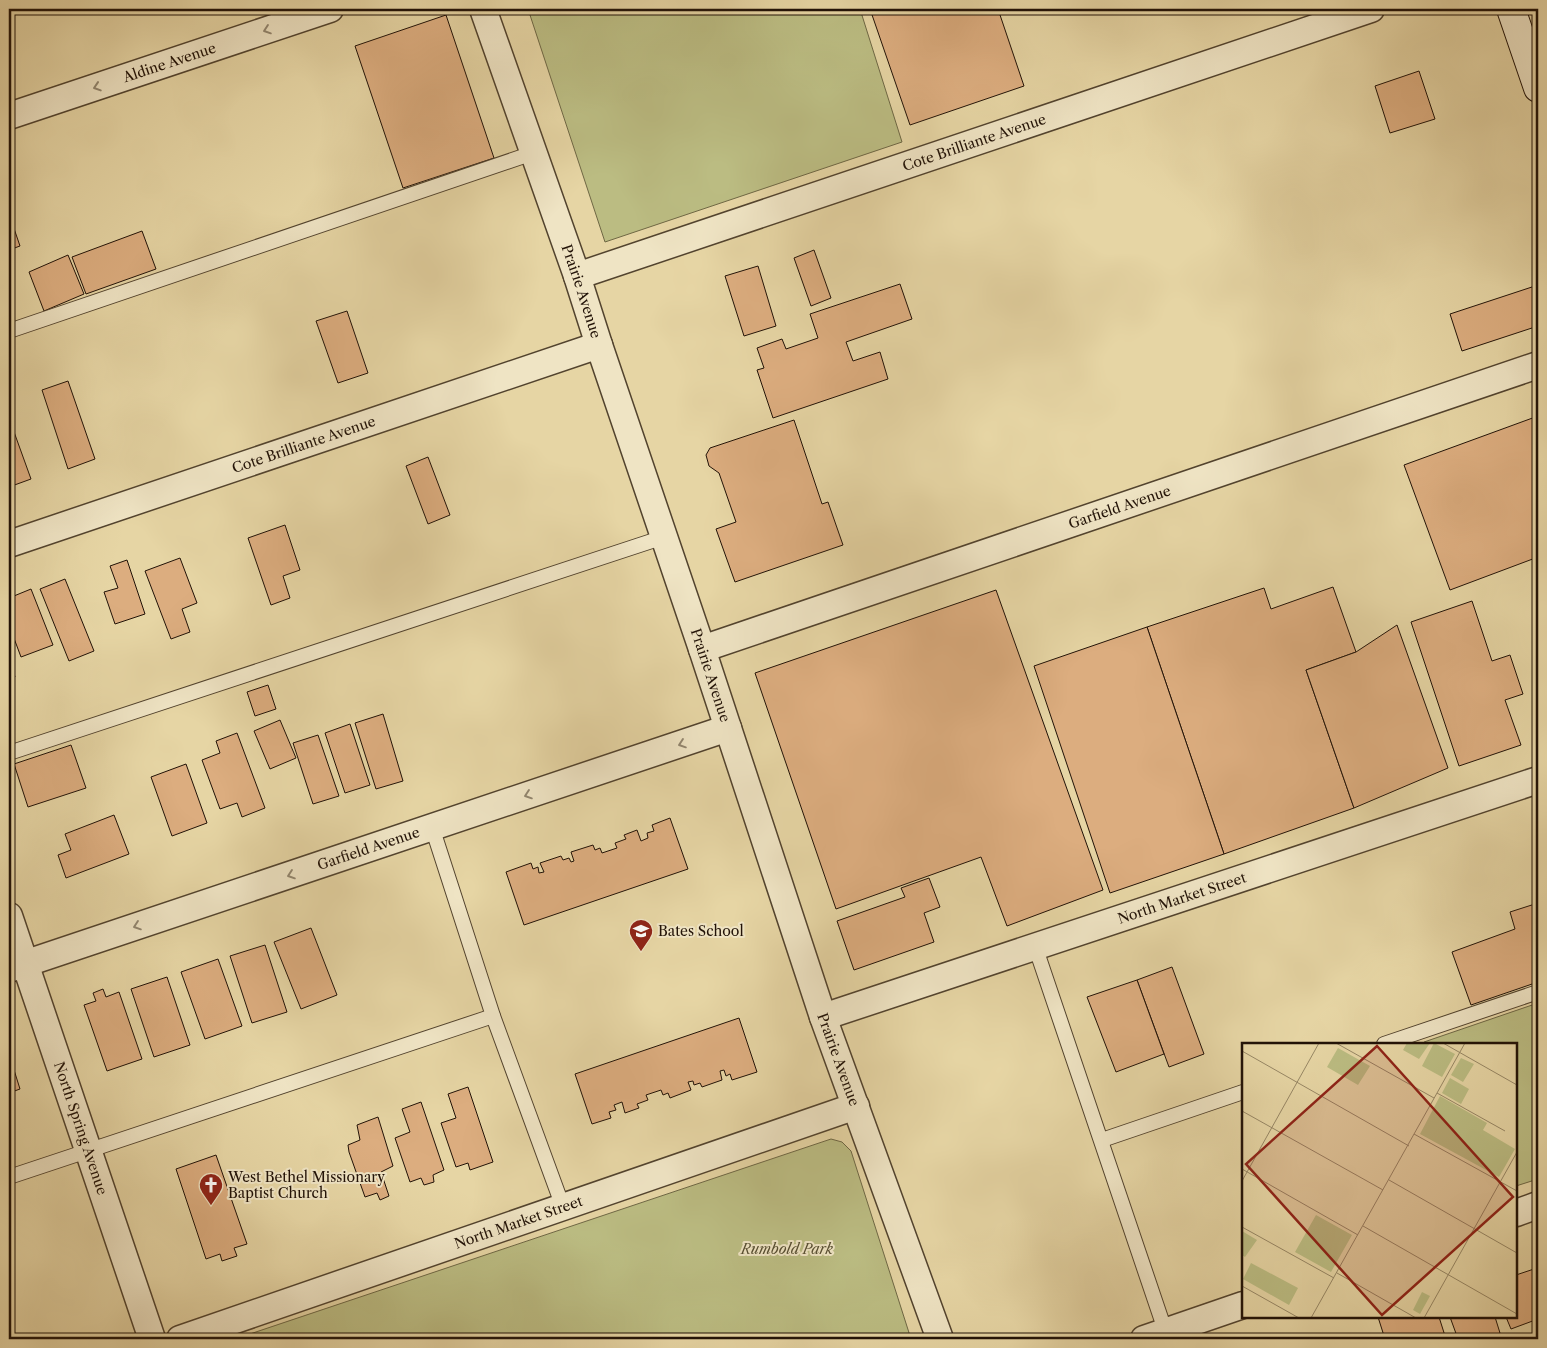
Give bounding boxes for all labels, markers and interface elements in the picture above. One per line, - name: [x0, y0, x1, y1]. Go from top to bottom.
- one-way arrow: [264, 24, 272, 34]
- street label: Aldine Avenue: [120, 39, 218, 87]
- one-way arrow: [93, 81, 101, 91]
- street label: Cote Brilliante Avenue: [900, 110, 1048, 175]
- street label: Prairie Avenue: [558, 242, 605, 341]
- street label: Cote Brilliante Avenue: [230, 412, 378, 477]
- street label: Garfield Avenue: [1066, 481, 1173, 533]
- street label: Prairie Avenue: [687, 626, 734, 725]
- one-way arrow: [678, 738, 686, 748]
- one-way arrow: [524, 789, 532, 799]
- street label: Garfield Avenue: [315, 823, 422, 874]
- street label: North Market Street: [1115, 868, 1248, 928]
- one-way arrow: [287, 869, 295, 879]
- school or university icon: Bates School: [628, 918, 654, 952]
- one-way arrow: [133, 921, 141, 931]
- place label: Bates School: [658, 922, 744, 940]
- street label: Prairie Avenue: [813, 1010, 864, 1109]
- inset map: [1242, 1043, 1517, 1318]
- street label: North Spring Avenue: [50, 1059, 112, 1197]
- place label: West Bethel Missionary Baptist Church: [227, 1168, 385, 1202]
- church icon: West Bethel Missionary Baptist Church: [198, 1172, 224, 1206]
- street label: North Market Street: [452, 1192, 585, 1253]
- park label: Rumbold Park: [740, 1240, 834, 1258]

